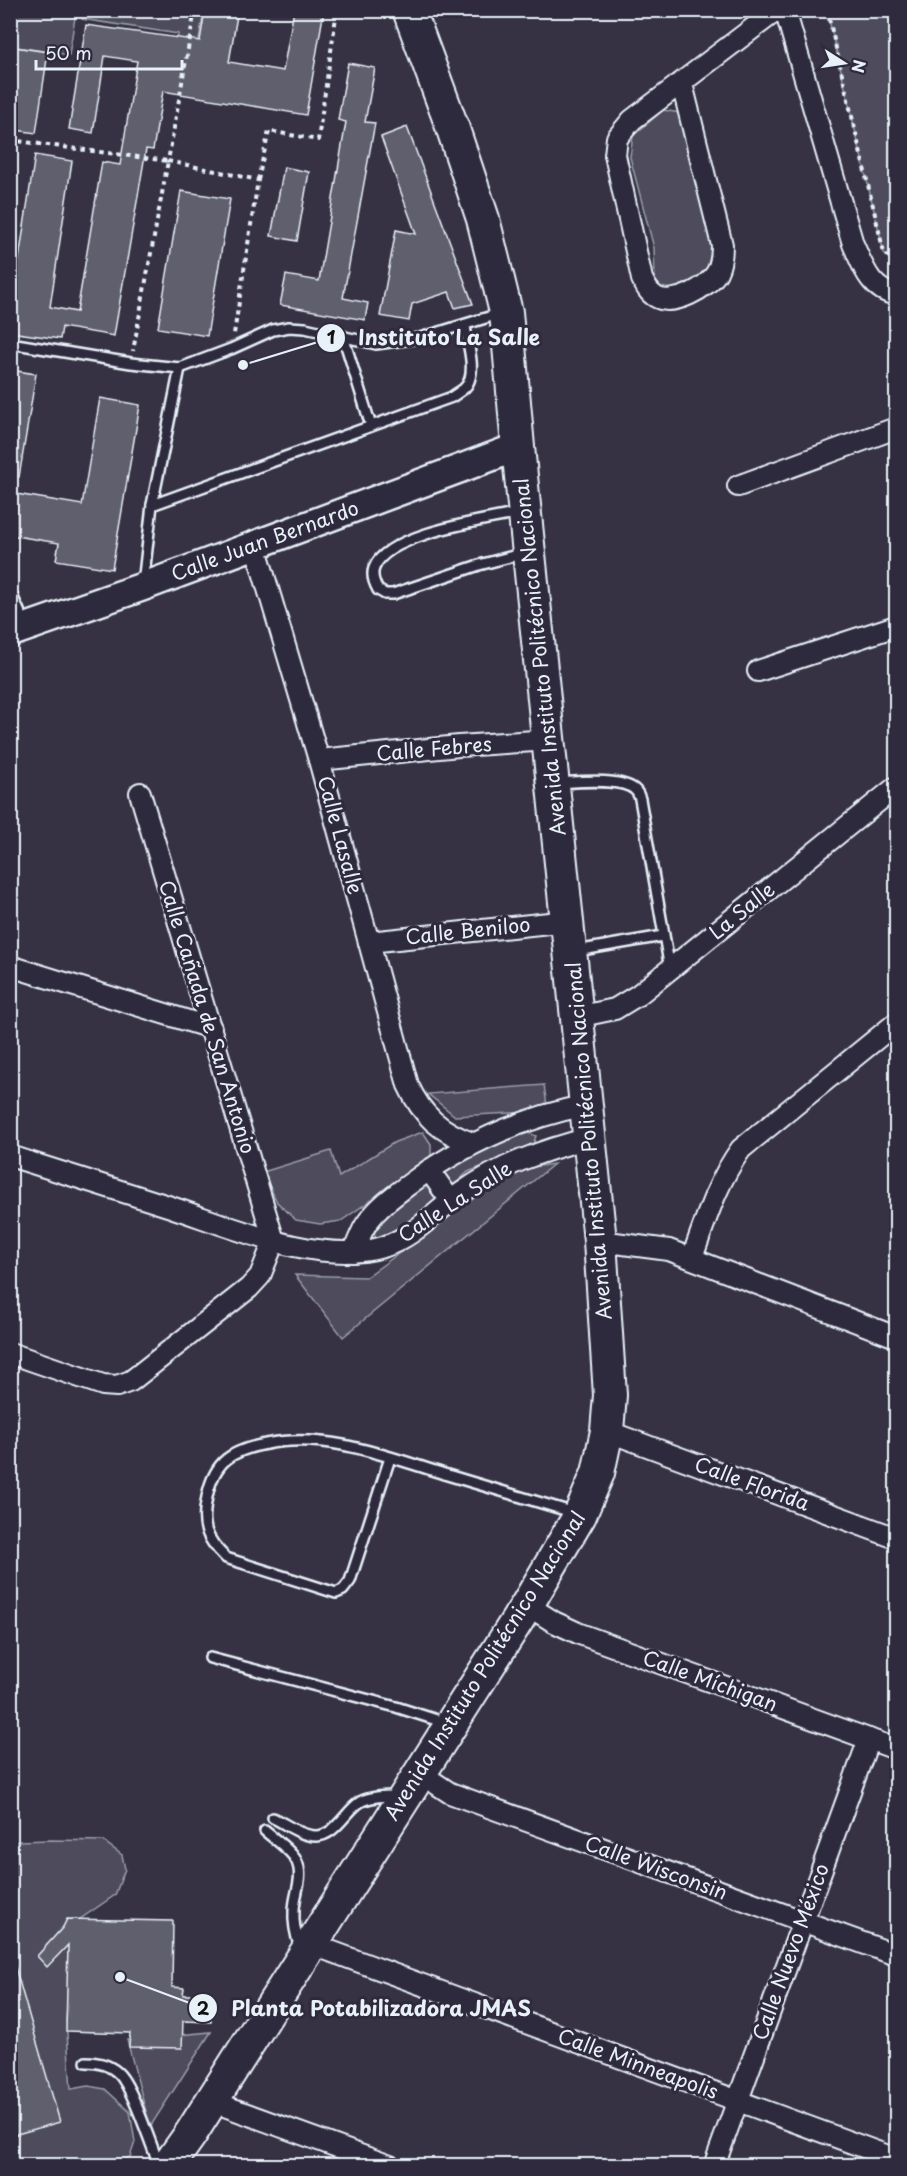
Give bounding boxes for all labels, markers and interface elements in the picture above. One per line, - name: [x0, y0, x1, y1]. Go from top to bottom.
- scale bar: [36, 33, 182, 71]
- north arrow: [814, 33, 874, 93]
- text: 50 m: [45, 39, 92, 66]
- text: N: [847, 58, 873, 75]
- callout: Instituto La Salle: [316, 319, 553, 358]
- text: Instituto La Salle: [358, 320, 540, 352]
- text: 1: [327, 323, 336, 350]
- street label: Avenida Instituto Politécnico Nacional: [505, 477, 573, 837]
- street label: Calle Juan Bernardo: [167, 492, 363, 588]
- street label: Calle Febres: [375, 728, 493, 768]
- street label: Calle Lasalle: [311, 772, 371, 897]
- street label: La Salle: [702, 874, 781, 946]
- street label: Calle Cañada de San Antonio: [152, 876, 264, 1157]
- street label: Calle Beniloo: [404, 909, 532, 951]
- street label: Avenida Instituto Politécnico Nacional: [557, 961, 619, 1321]
- street label: Calle La Salle: [392, 1153, 517, 1249]
- street label: Calle Florida: [691, 1448, 814, 1518]
- street label: Avenida Instituto Politécnico Nacional: [376, 1505, 592, 1826]
- street label: Calle Míchigan: [639, 1642, 782, 1718]
- street label: Calle Wisconsin: [581, 1827, 732, 1907]
- street label: Calle Nuevo México: [744, 1859, 836, 2044]
- callout: Planta Potabilizadora JMAS: [188, 1989, 543, 2028]
- text: Planta Potabilizadora JMAS: [231, 1991, 531, 2023]
- text: 2: [197, 1994, 210, 2021]
- street label: Calle Minneapolis: [554, 2020, 723, 2106]

